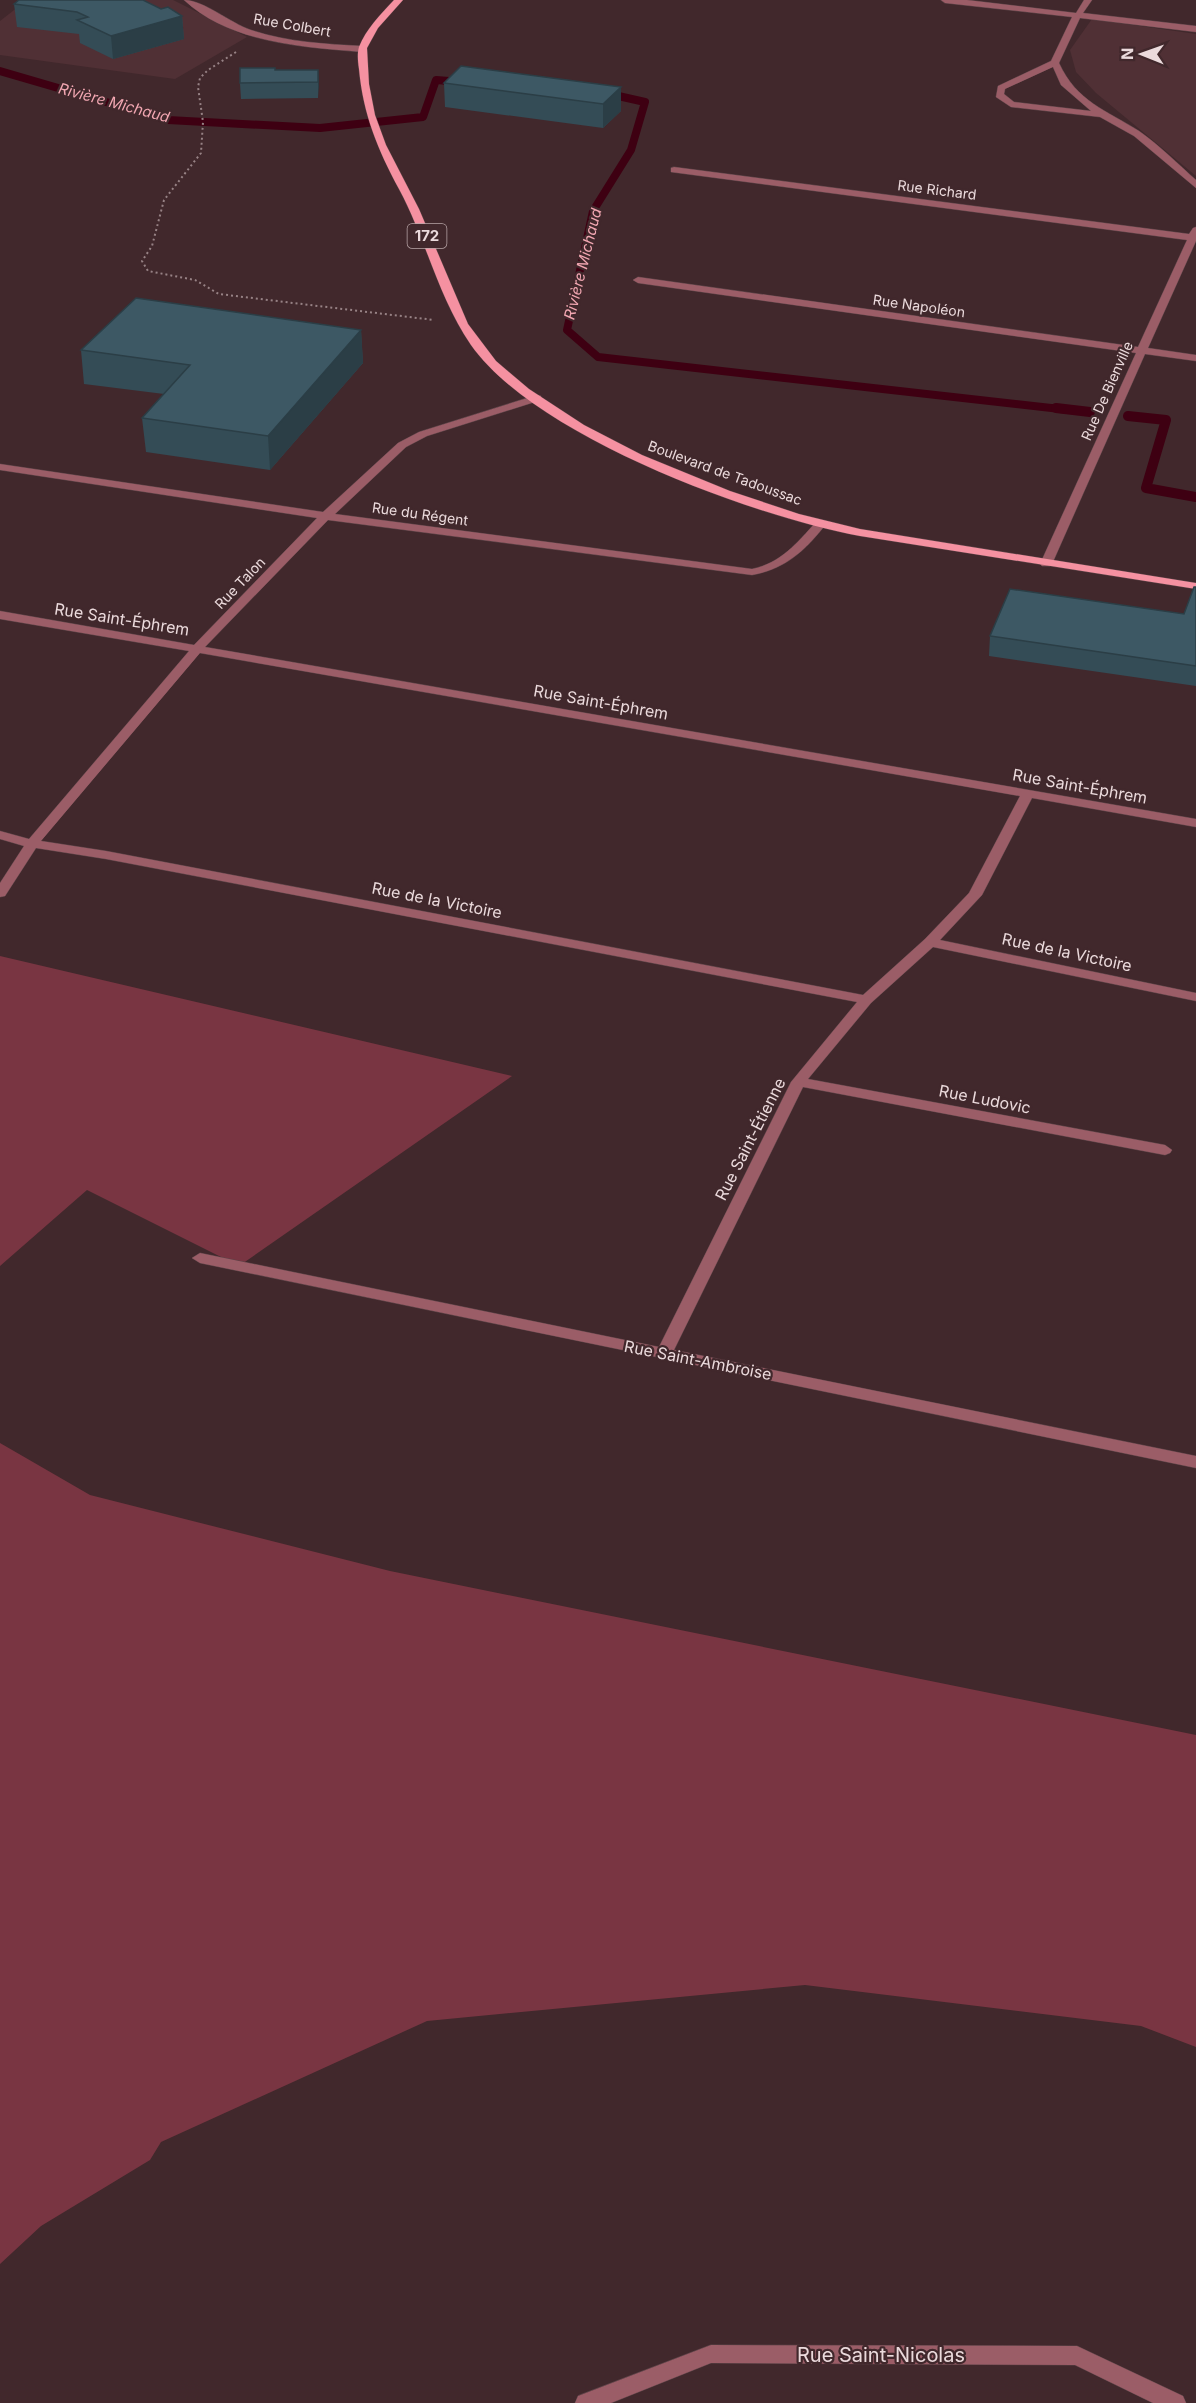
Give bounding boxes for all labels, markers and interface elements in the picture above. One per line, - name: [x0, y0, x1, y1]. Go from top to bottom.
- street label: Rue Colbert: [252, 9, 332, 40]
- north arrow: [1112, 24, 1172, 84]
- text: N: [1117, 47, 1137, 60]
- water label: Rivière Michaud: [57, 79, 173, 127]
- street label: Rue Richard: [897, 176, 978, 203]
- water label: Rivière Michaud: [559, 205, 606, 322]
- road number: 172: [408, 224, 446, 248]
- street label: Rue Napoléon: [872, 291, 966, 320]
- street label: Rue De Bienville: [1077, 339, 1136, 443]
- street label: Boulevard de Tadoussac: [646, 437, 805, 508]
- street label: Rue du Régent: [371, 498, 470, 529]
- street label: Rue Talon: [211, 553, 268, 612]
- street label: Rue Saint-Éphrem: [53, 598, 191, 640]
- street label: Rue Saint-Éphrem: [532, 680, 670, 724]
- street label: Rue Saint-Éphrem: [1011, 764, 1149, 808]
- street label: Rue de la Victoire: [370, 878, 504, 922]
- street label: Rue de la Victoire: [1000, 928, 1134, 976]
- street label: Rue Saint-Étienne: [711, 1074, 789, 1204]
- street label: Rue Ludovic: [937, 1080, 1033, 1118]
- street label: Rue Saint-Ambroise: [623, 1336, 773, 1384]
- street label: Rue Saint-Nicolas: [797, 2343, 965, 2367]

